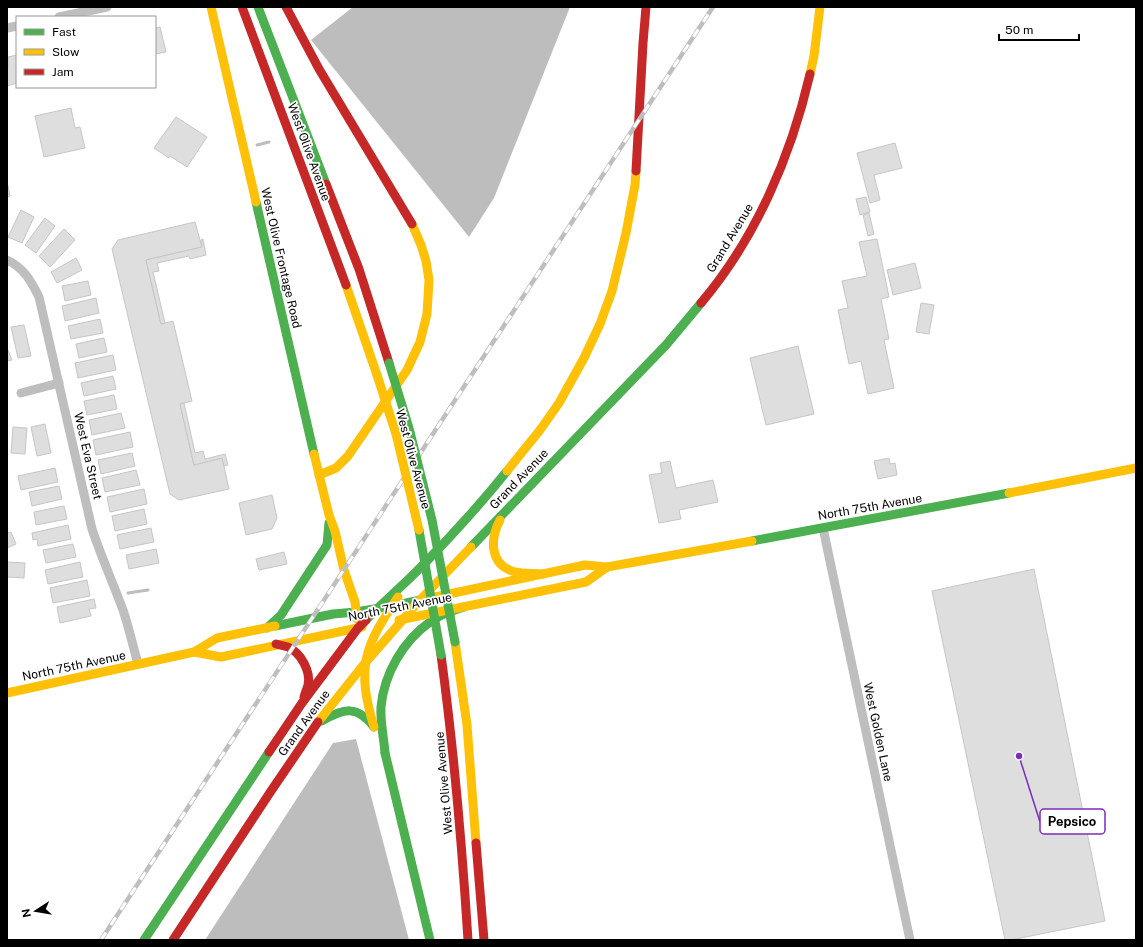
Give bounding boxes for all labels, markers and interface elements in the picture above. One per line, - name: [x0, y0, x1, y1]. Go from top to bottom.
- legend: [16, 16, 156, 88]
- scale bar: [999, 16, 1079, 42]
- text: 50 m: [1005, 23, 1033, 37]
- text: Fast: [52, 25, 77, 39]
- text: Slow: [52, 45, 80, 59]
- text: Jam: [52, 65, 74, 79]
- street label: West Olive Avenue: [285, 101, 333, 203]
- street label: West Olive Frontage Road: [258, 186, 304, 330]
- street label: Grand Avenue: [704, 201, 756, 275]
- street label: West Olive Avenue: [393, 407, 433, 511]
- street label: West Eva Street: [71, 411, 105, 501]
- street label: Grand Avenue: [487, 446, 551, 512]
- street label: North 75th Avenue: [817, 491, 923, 523]
- street label: North 75th Avenue: [347, 590, 453, 624]
- street label: North 75th Avenue: [21, 648, 127, 684]
- street label: West Golden Lane: [861, 681, 895, 783]
- street label: Grand Avenue: [275, 687, 333, 759]
- street label: West Olive Avenue: [433, 731, 455, 835]
- callout: Pepsico: [1040, 809, 1105, 834]
- text: Pepsico: [1048, 814, 1096, 829]
- north arrow: [16, 891, 56, 931]
- text: N: [19, 908, 33, 919]

